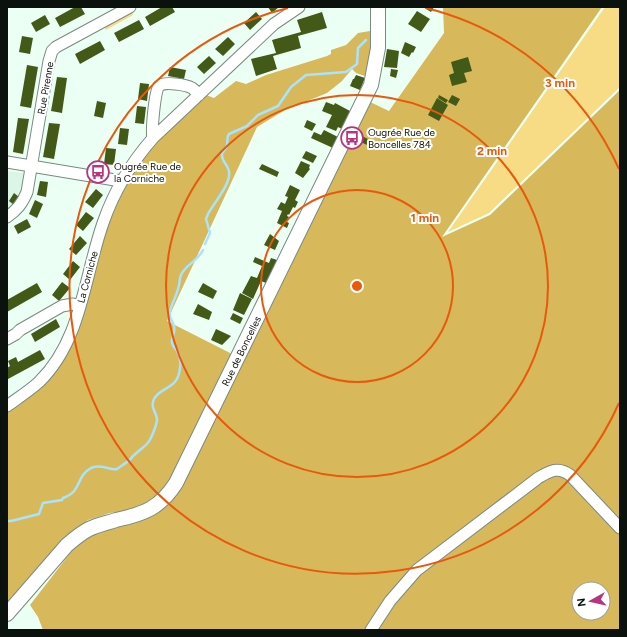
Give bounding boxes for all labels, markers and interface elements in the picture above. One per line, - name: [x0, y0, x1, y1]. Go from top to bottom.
- street label: Rue Pirenne: [34, 60, 57, 115]
- text: 3 min: [545, 76, 575, 90]
- bus stop icon: Ougrée Rue de Boncelles 784: [339, 125, 365, 151]
- place label: Ougrée Rue de Boncelles 784: [368, 126, 436, 151]
- text: 2 min: [477, 144, 507, 158]
- bus stop icon: Ougrée Rue de la Corniche: [85, 159, 111, 185]
- place label: Ougrée Rue de la Corniche: [114, 160, 182, 185]
- text: 1 min: [411, 211, 439, 225]
- street label: La Corniche: [74, 249, 101, 305]
- centre of rings: [350, 279, 364, 293]
- street label: Rue de Boncelles: [219, 314, 264, 388]
- north arrow: [571, 581, 611, 621]
- text: N: [575, 597, 589, 607]

